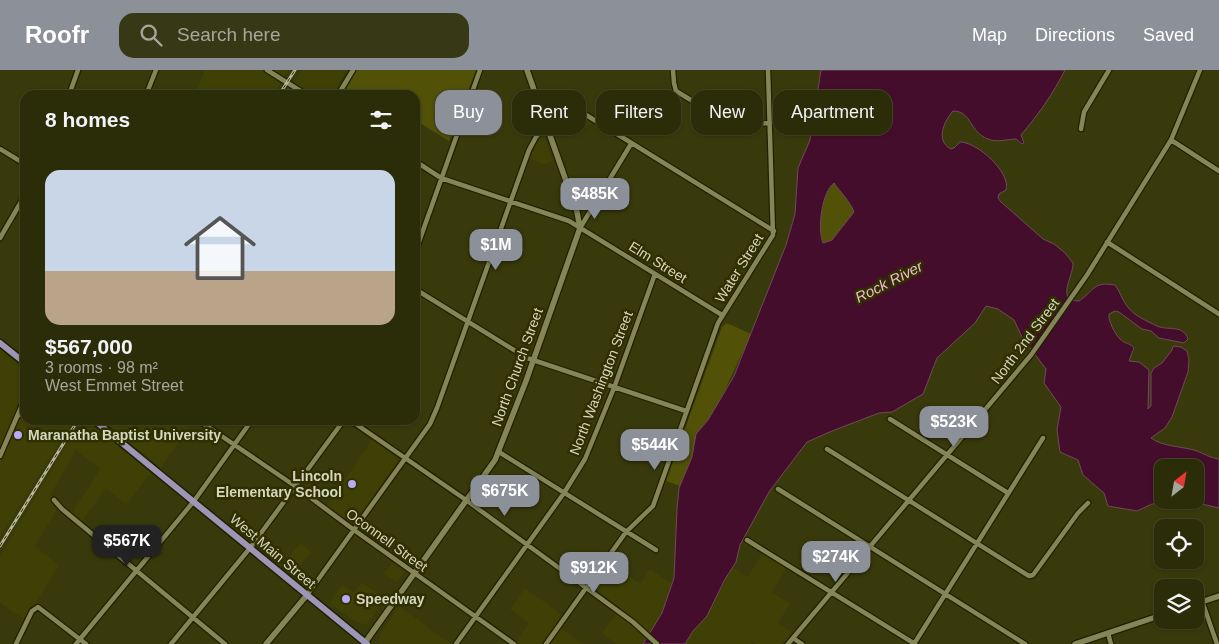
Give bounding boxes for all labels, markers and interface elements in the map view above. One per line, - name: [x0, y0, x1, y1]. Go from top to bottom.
- search box: [119, 13, 469, 58]
- text: Roofr: [25, 21, 89, 48]
- icon: search: [137, 21, 165, 49]
- text: Search here: [177, 24, 281, 45]
- text: Map: [972, 25, 1007, 45]
- text: Directions: [1035, 25, 1115, 45]
- text: Saved: [1143, 25, 1194, 45]
- chip: Buy: [435, 90, 502, 135]
- chip: Rent: [512, 90, 586, 135]
- chip: Filters: [596, 90, 681, 135]
- chip: New: [691, 90, 763, 135]
- chip: Apartment: [773, 90, 892, 135]
- icon: filters: [367, 106, 395, 134]
- text: 8 homes: [45, 108, 130, 131]
- pin: $485K: [560, 178, 630, 220]
- text: $485K: [571, 185, 619, 202]
- icon: home: [175, 203, 265, 293]
- pin: $1M: [472, 228, 520, 271]
- street label: Water Street: [712, 231, 767, 305]
- text: $1M: [480, 236, 512, 253]
- street label: Elm Street: [626, 238, 690, 286]
- water label: Rock River: [852, 257, 926, 306]
- street label: North 2nd Street: [988, 295, 1062, 387]
- street label: North Church Street: [488, 306, 546, 428]
- street label: North Washington Street: [566, 309, 636, 457]
- text: $567,000: [45, 335, 133, 358]
- text: 3 rooms · 98 m²: [45, 359, 158, 376]
- text: West Emmet Street: [45, 377, 183, 394]
- pin: $523K: [919, 406, 989, 448]
- text: $523K: [930, 413, 978, 430]
- place label: Maranatha Baptist University: [28, 427, 221, 443]
- pin: $544K: [620, 428, 690, 471]
- marker: Maranatha Baptist University: [12, 429, 24, 441]
- text: $544K: [631, 436, 679, 453]
- north arrow: [1154, 459, 1204, 509]
- map controls: [1154, 459, 1204, 629]
- place label: Lincoln Elementary School: [216, 468, 342, 500]
- pin: $675K: [470, 474, 540, 517]
- marker: Lincoln Elementary School: [346, 478, 358, 490]
- text: $675K: [481, 482, 529, 499]
- street label: Oconnell Street: [343, 505, 431, 575]
- street label: West Main Street: [227, 510, 319, 592]
- button: locate: [1154, 519, 1204, 569]
- pin: $567K: [92, 524, 162, 567]
- text: $567K: [103, 532, 151, 549]
- pin: $274K: [801, 540, 871, 583]
- text: $274K: [812, 548, 860, 565]
- pin: $912K: [559, 552, 629, 594]
- text: $912K: [570, 559, 618, 576]
- button: layers: [1154, 579, 1204, 629]
- place label: Speedway: [356, 591, 425, 607]
- marker: Speedway: [340, 593, 352, 605]

